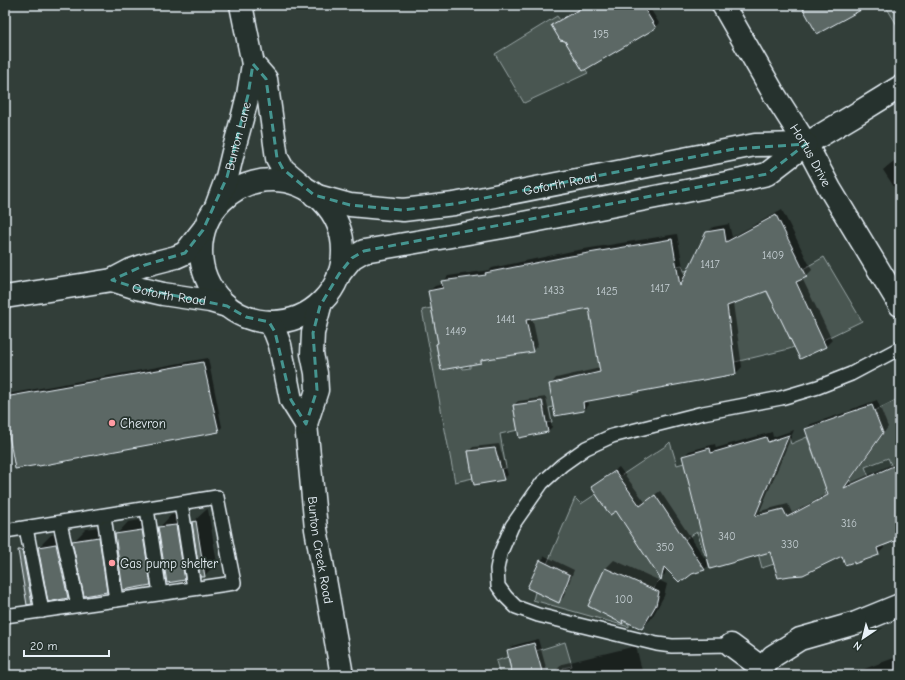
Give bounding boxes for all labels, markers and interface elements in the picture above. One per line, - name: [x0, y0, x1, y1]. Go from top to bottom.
- house number: 195: [593, 28, 609, 41]
- street label: Bunton Lane: [222, 100, 254, 172]
- street label: Hortus Drive: [787, 121, 834, 190]
- street label: Goforth Road: [522, 169, 598, 198]
- house number: 1409: [762, 249, 784, 262]
- house number: 1417: [700, 258, 720, 271]
- street label: Goforth Road: [131, 280, 207, 308]
- house number: 1417: [650, 282, 670, 295]
- house number: 1433: [544, 284, 564, 297]
- house number: 1425: [596, 285, 618, 298]
- house number: 1441: [496, 313, 516, 326]
- house number: 1449: [446, 325, 467, 338]
- place label: Chevron: [120, 416, 166, 431]
- marker: Chevron: [107, 418, 117, 428]
- street label: Bunton Creek Road: [305, 496, 336, 605]
- house number: 316: [841, 517, 857, 530]
- house number: 340: [718, 530, 736, 543]
- house number: 330: [781, 538, 799, 551]
- house number: 350: [656, 541, 674, 554]
- place label: Gas pump shelter: [120, 556, 219, 571]
- marker: Gas pump shelter: [107, 558, 117, 568]
- house number: 100: [615, 593, 633, 606]
- north arrow: [843, 618, 883, 658]
- scale bar: [24, 632, 109, 658]
- text: N: [851, 638, 864, 653]
- text: 20 m: [30, 639, 58, 653]

